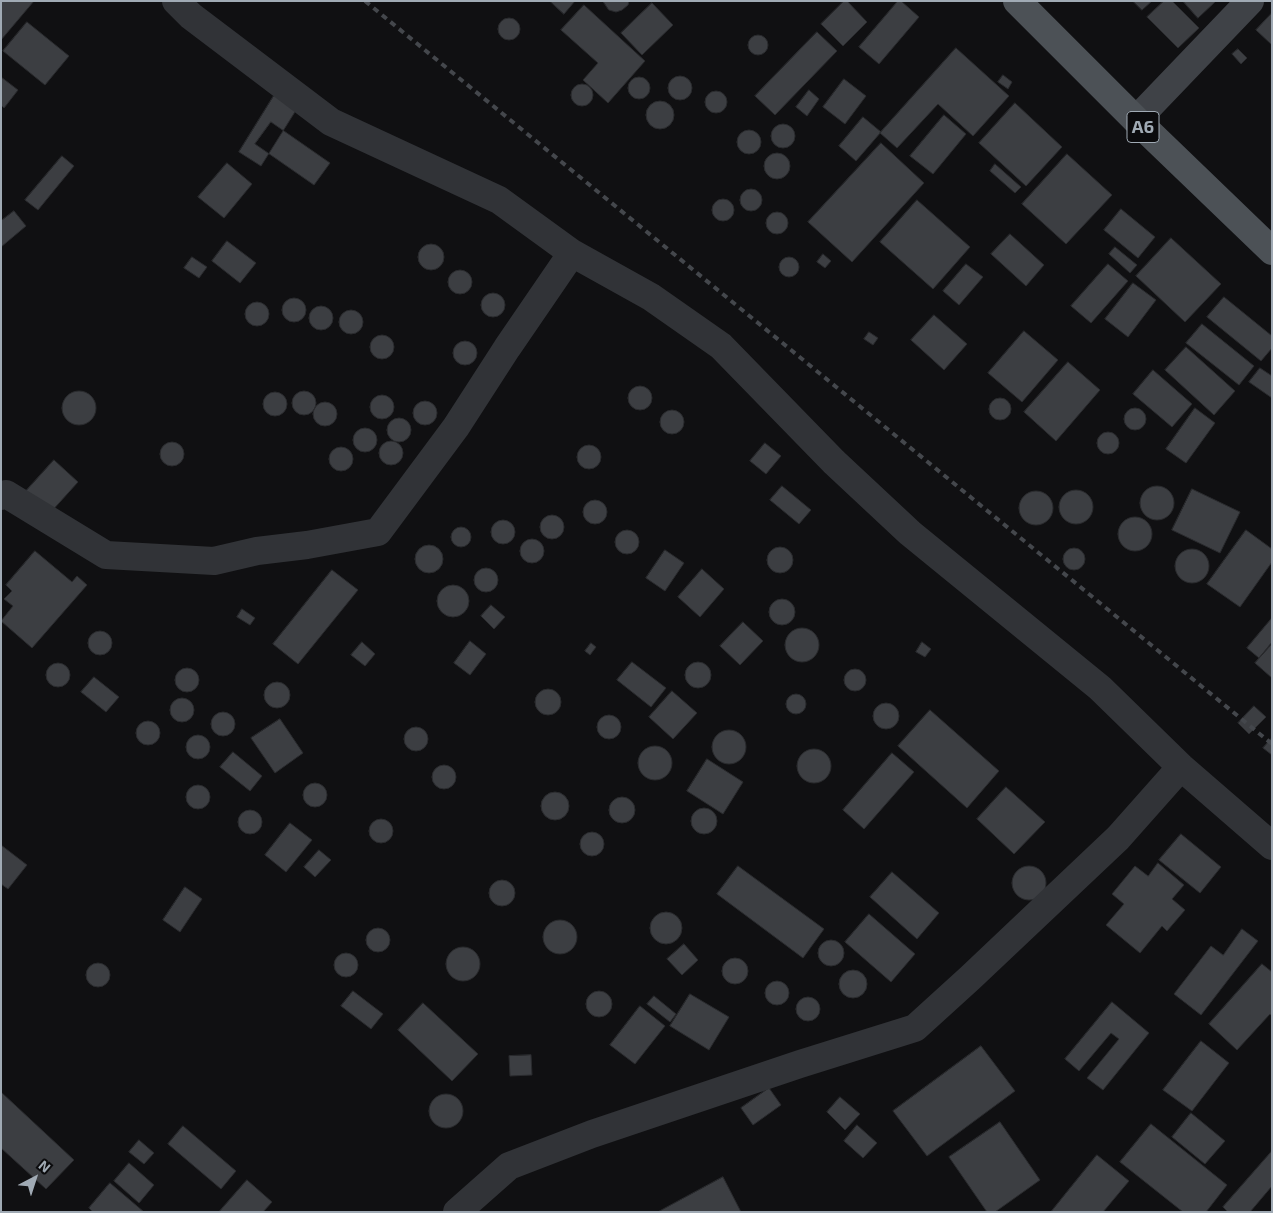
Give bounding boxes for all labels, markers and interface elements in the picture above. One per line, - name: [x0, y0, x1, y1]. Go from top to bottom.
- road number: A6: [1127, 111, 1159, 142]
- north arrow: [10, 1153, 60, 1203]
- text: N: [36, 1156, 54, 1176]

